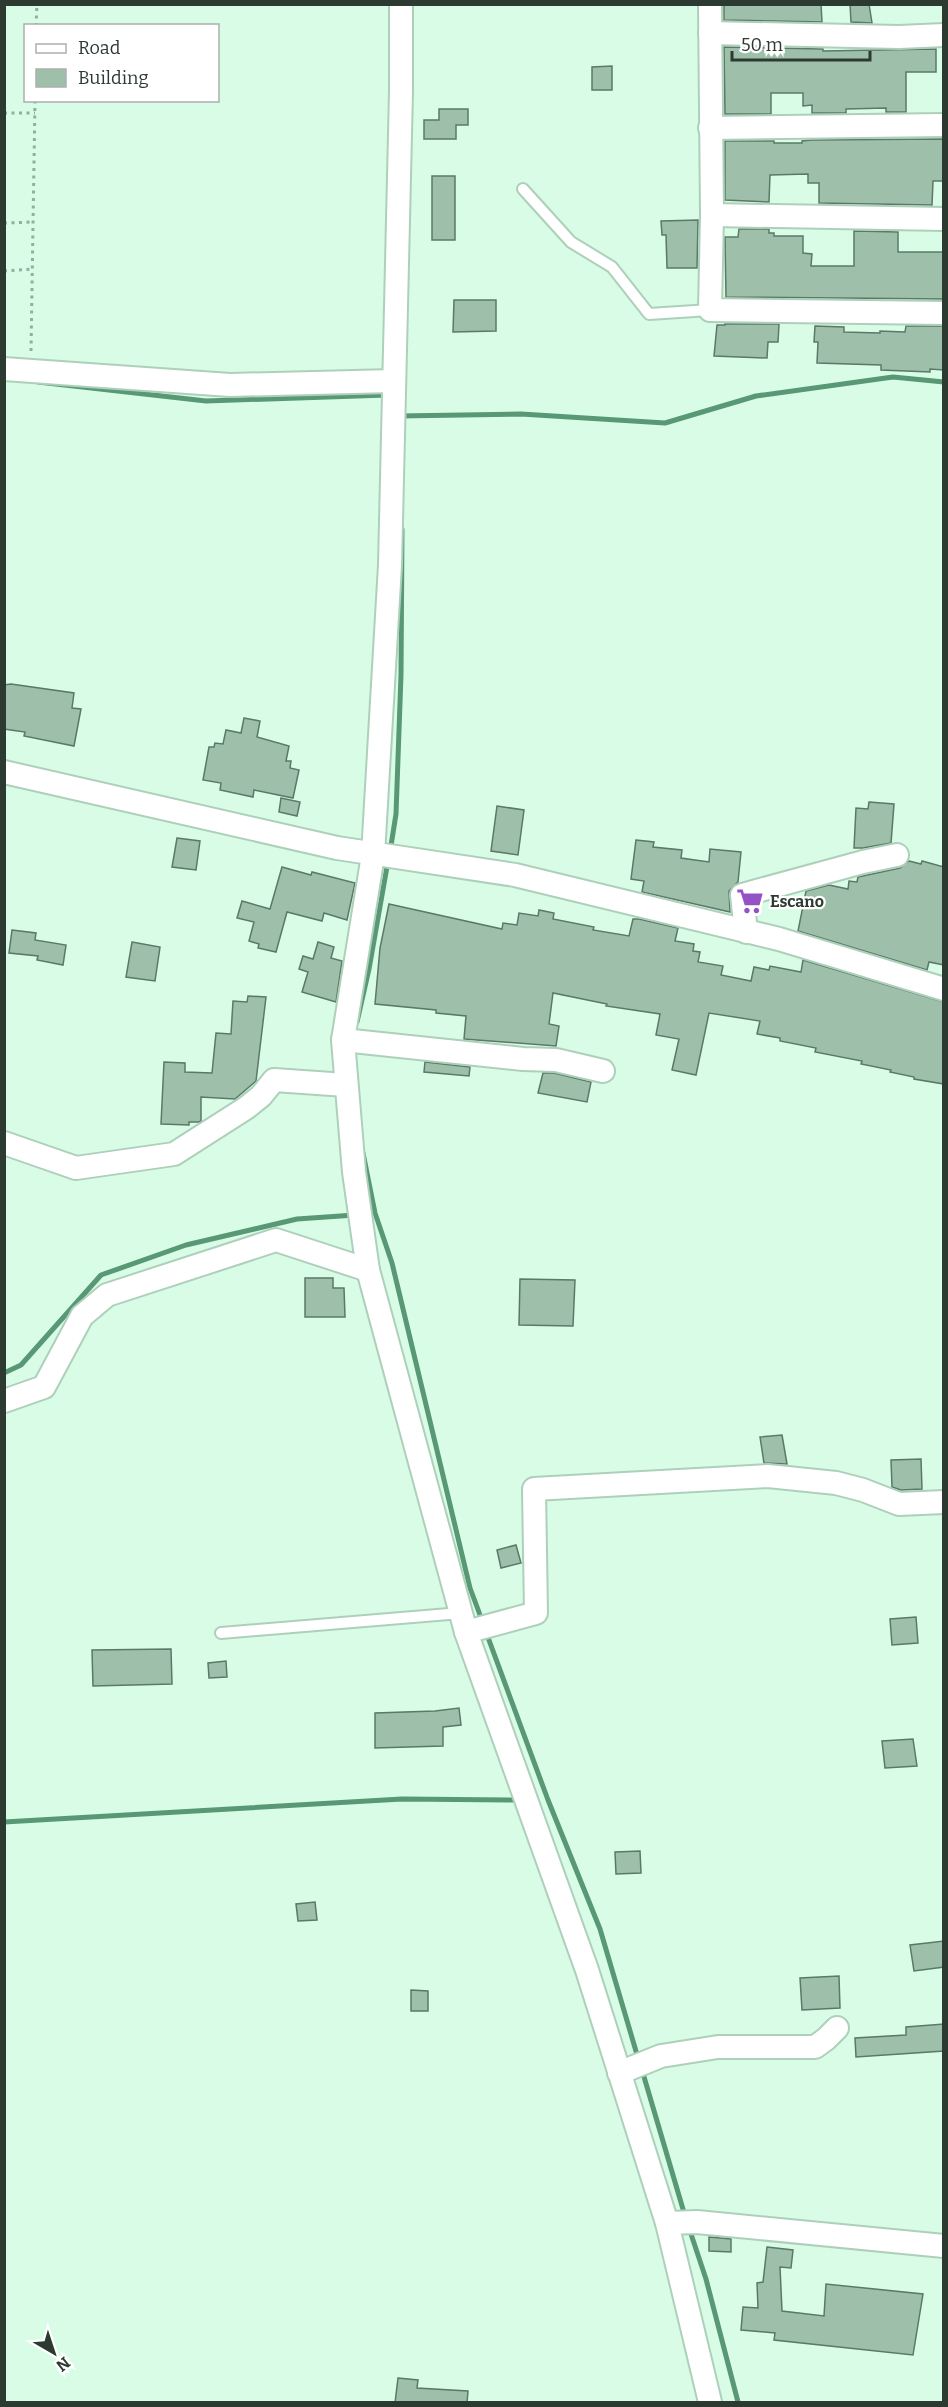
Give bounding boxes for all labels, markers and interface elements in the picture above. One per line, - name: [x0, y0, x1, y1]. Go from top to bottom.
- legend: [24, 24, 219, 102]
- scale bar: [732, 24, 870, 62]
- text: 50 m: [741, 34, 783, 56]
- text: Road: [78, 37, 121, 59]
- text: Building: [78, 67, 149, 89]
- supermarket icon: Escano: [735, 886, 765, 916]
- place label: Escano: [770, 892, 824, 911]
- north arrow: [24, 2323, 84, 2383]
- text: N: [52, 2353, 74, 2376]

